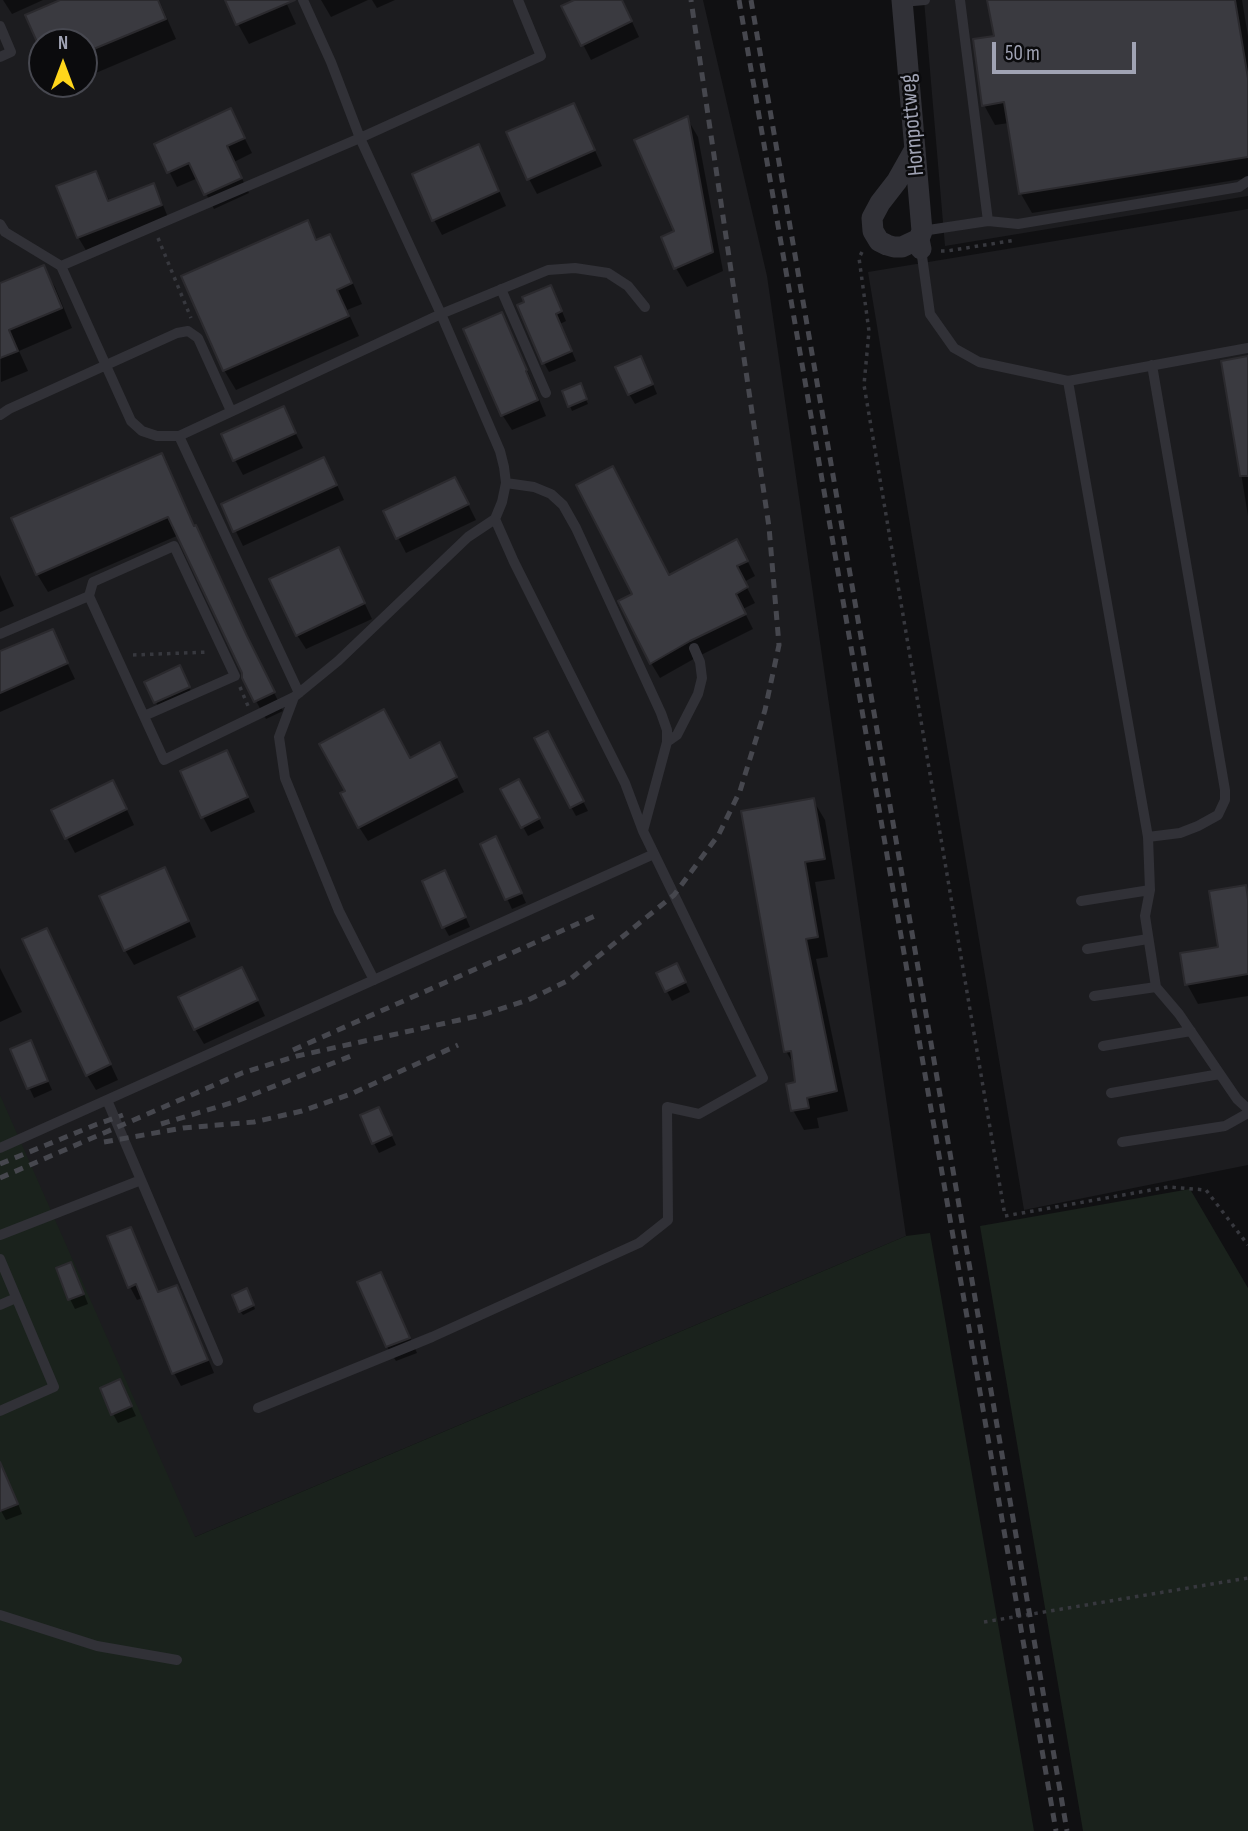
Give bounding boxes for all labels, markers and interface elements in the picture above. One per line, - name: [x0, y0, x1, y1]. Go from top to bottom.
- north arrow: [28, 28, 98, 98]
- scale bar: [996, 28, 1140, 72]
- text: N: [58, 32, 68, 55]
- text: 50 m: [1005, 41, 1040, 66]
- street label: Hornpottweg: [895, 73, 931, 177]

